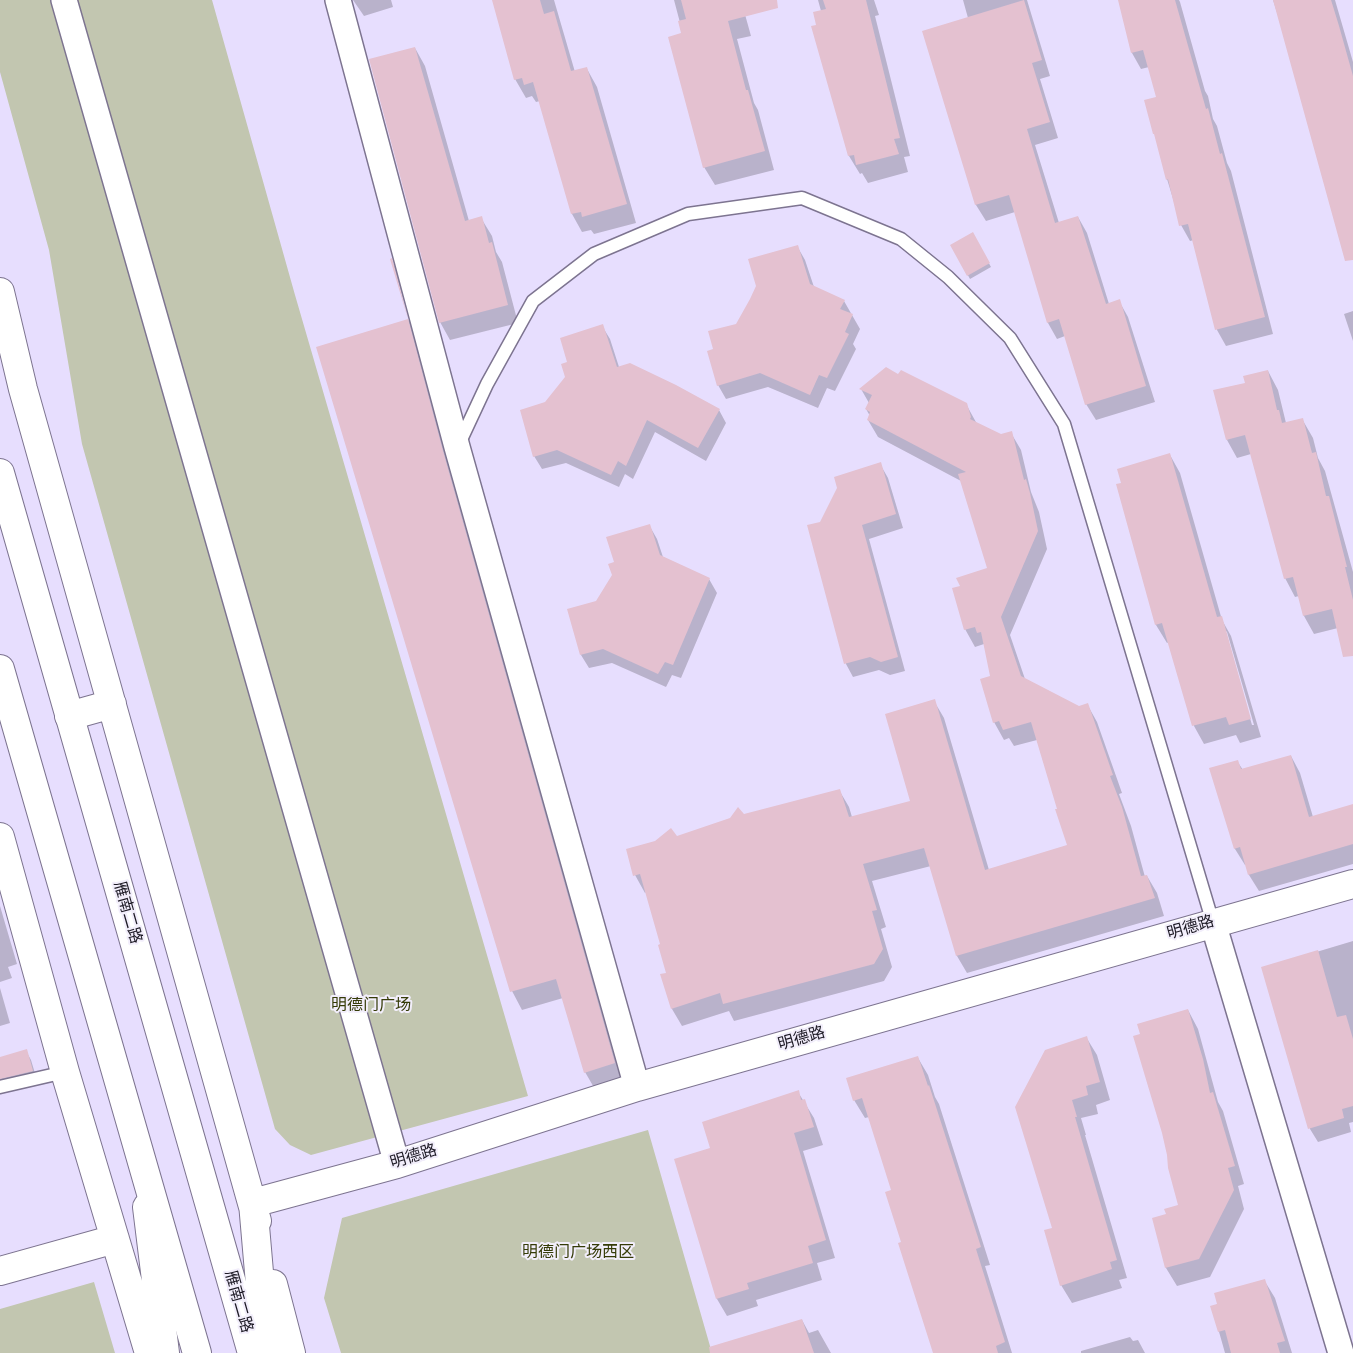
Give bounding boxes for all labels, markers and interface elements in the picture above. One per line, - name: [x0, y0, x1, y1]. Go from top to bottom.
- street label: 雁南二路: [108, 880, 144, 946]
- street label: 明德路: [1165, 913, 1217, 945]
- park label: 明德门广场: [331, 997, 411, 1017]
- street label: 明德路: [776, 1024, 828, 1056]
- street label: 明德路: [388, 1142, 440, 1174]
- park label: 明德门广场西区: [522, 1244, 634, 1264]
- street label: 雁南二路: [219, 1269, 255, 1335]

